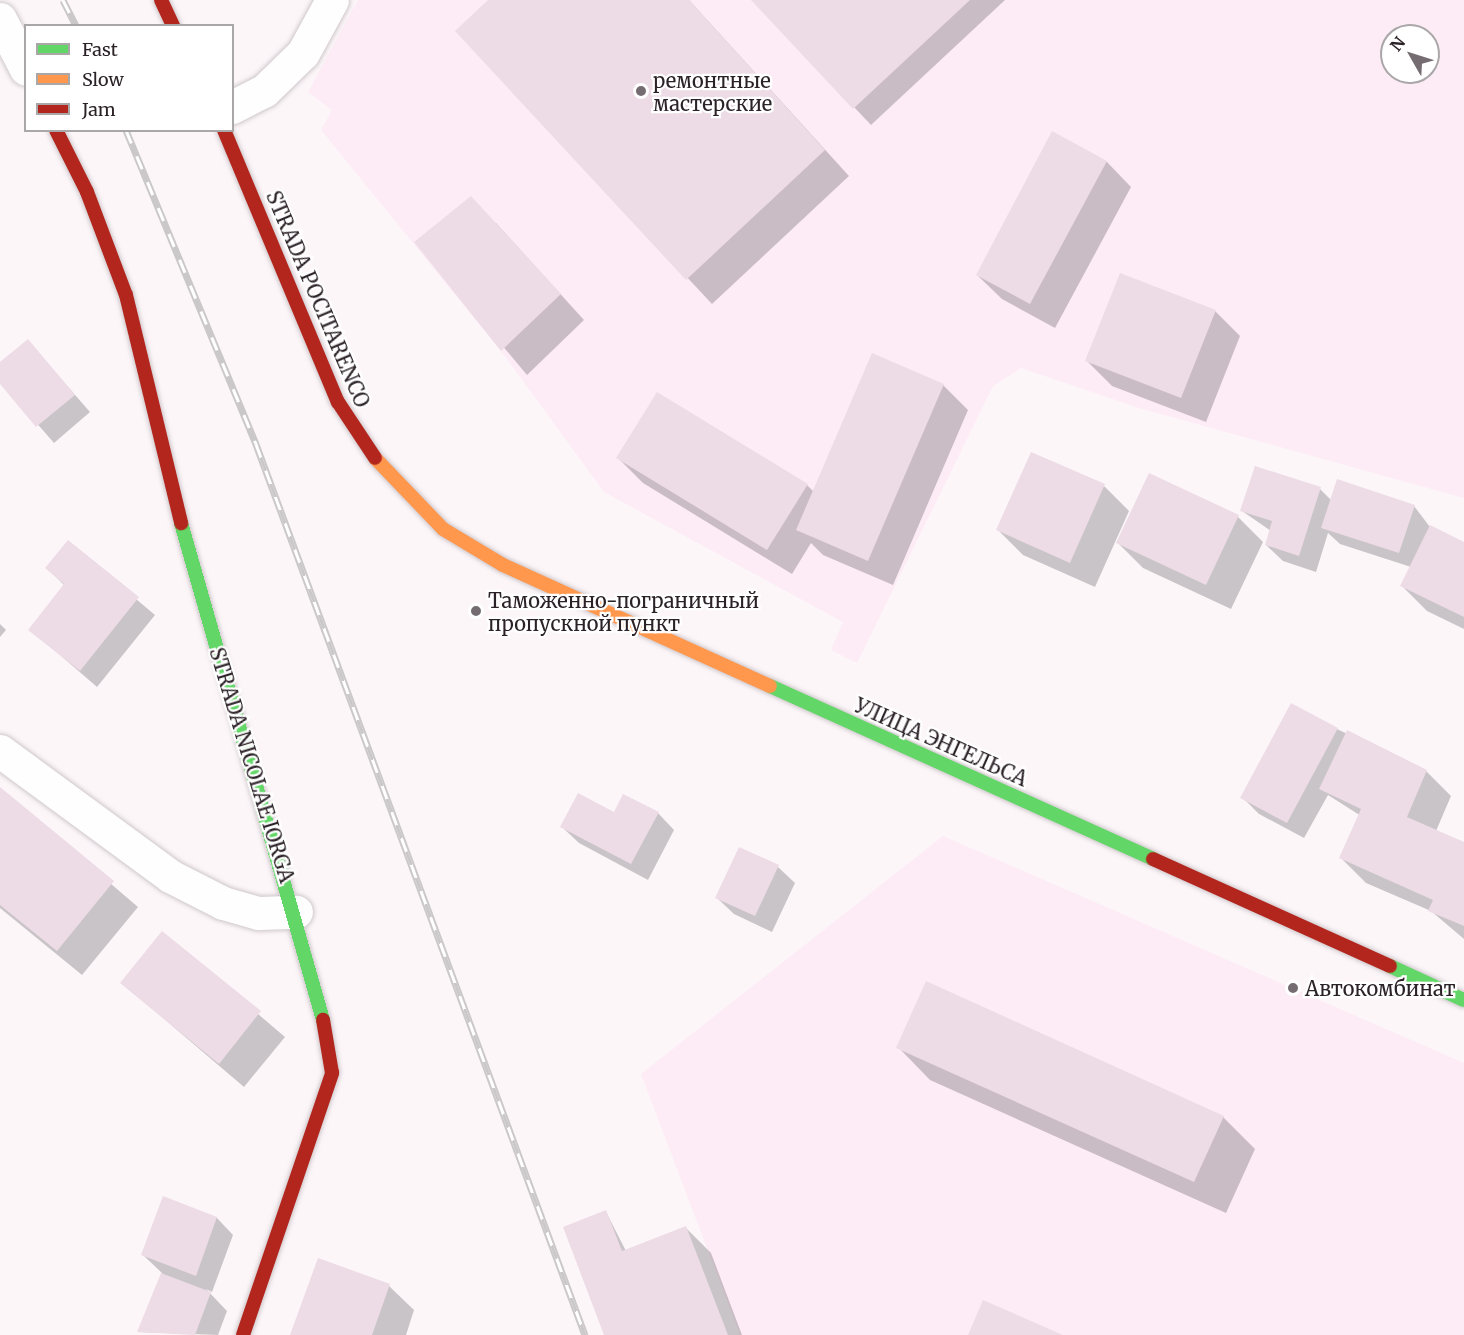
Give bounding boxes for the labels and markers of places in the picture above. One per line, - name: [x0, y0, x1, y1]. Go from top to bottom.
- place label: ремонтные мастерские: [653, 68, 772, 115]
- marker: ремонтные мастерские: [634, 84, 648, 98]
- place label: Таможенно-пограничный пропускной пункт: [488, 588, 759, 635]
- marker: Таможенно-пограничный пропускной пункт: [469, 604, 483, 618]
- place label: Автокомбинат: [1305, 976, 1456, 1000]
- marker: Автокомбинат: [1286, 981, 1300, 995]

